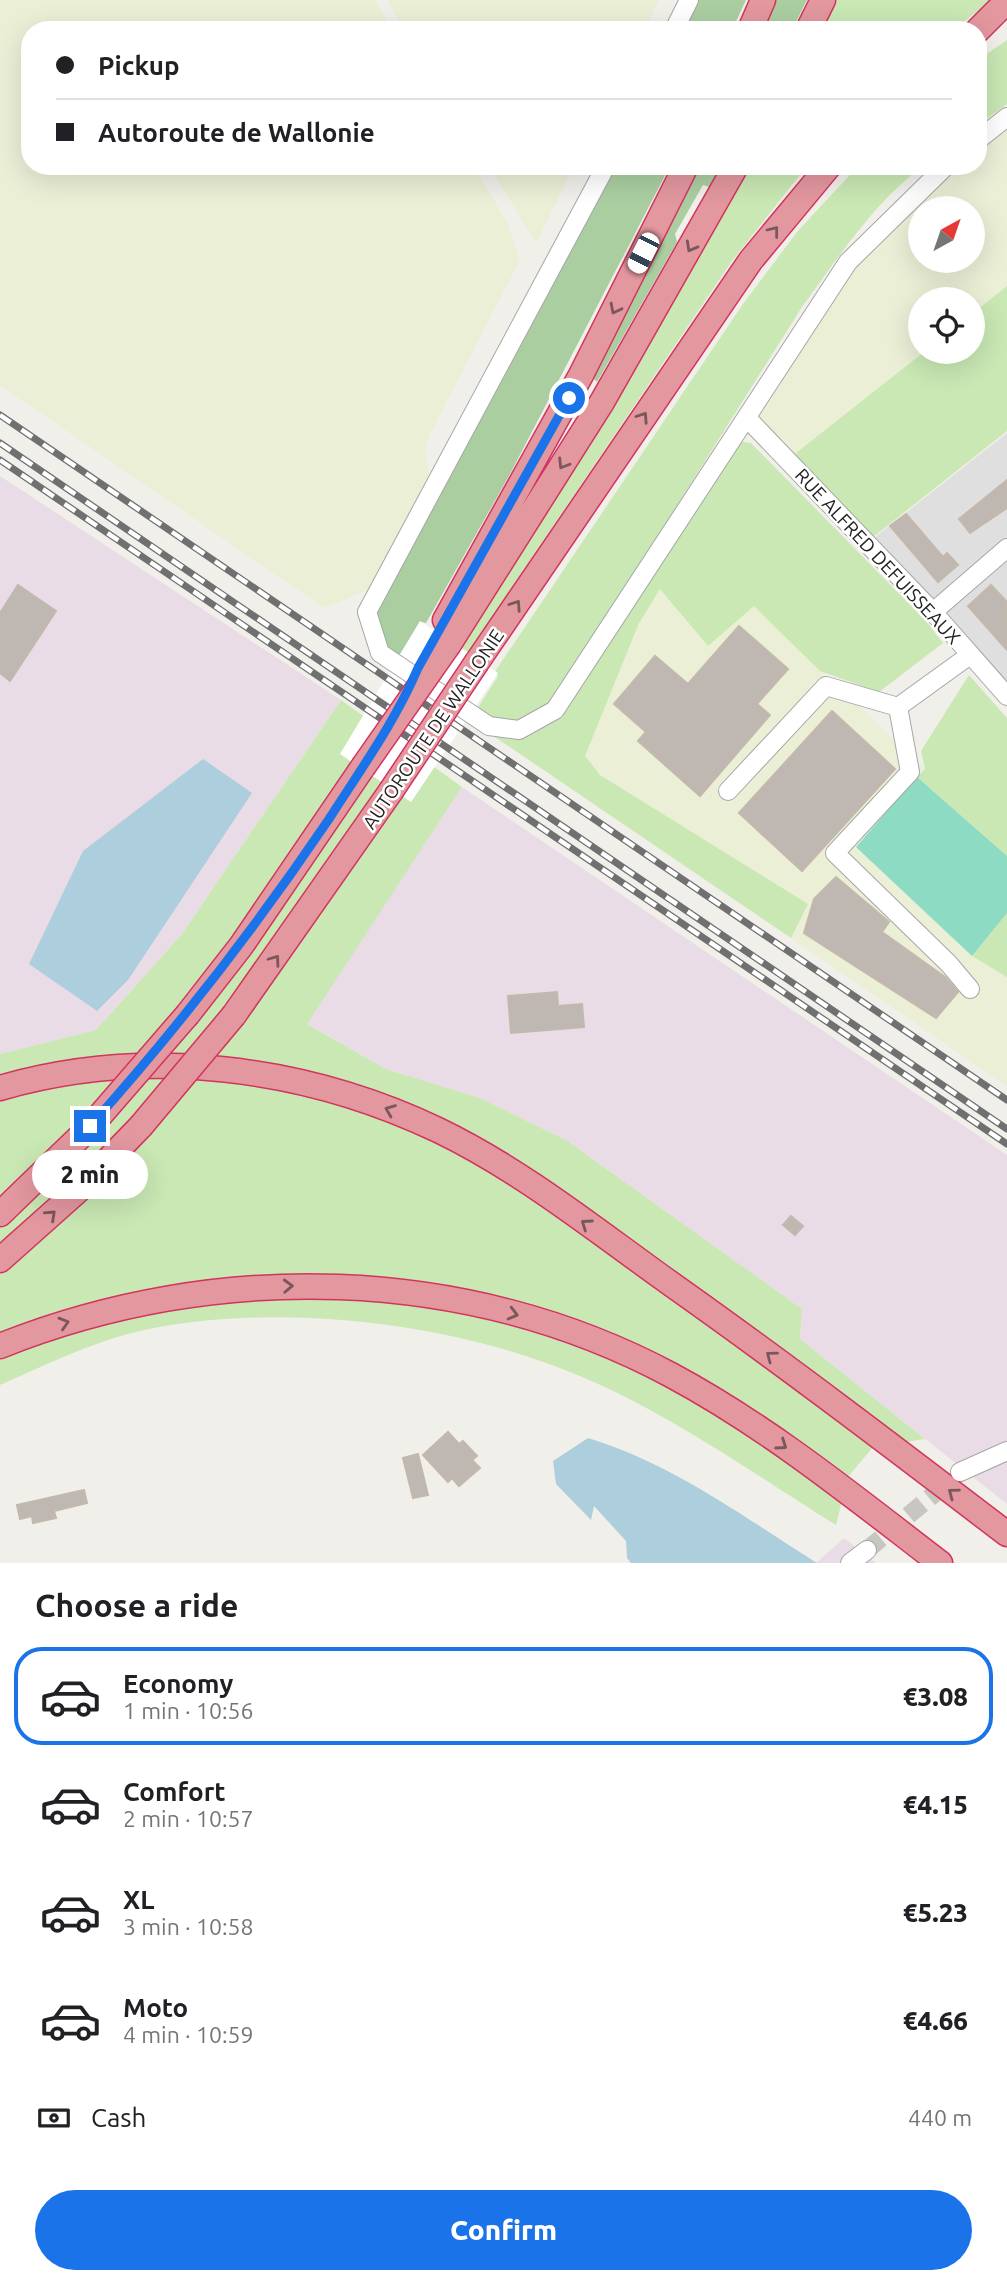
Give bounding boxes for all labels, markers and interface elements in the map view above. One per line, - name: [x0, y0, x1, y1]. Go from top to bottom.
- text: Pickup: [98, 51, 180, 80]
- text: Autoroute de Wallonie: [98, 118, 375, 147]
- north arrow: [908, 196, 985, 273]
- map controls: [908, 196, 985, 364]
- one-way arrow: [766, 226, 779, 239]
- car: [625, 230, 662, 276]
- one-way arrow: [686, 240, 699, 253]
- button: locate: [908, 287, 985, 364]
- one-way arrow: [609, 302, 623, 314]
- route start: [553, 382, 585, 414]
- one-way arrow: [635, 412, 647, 425]
- one-way arrow: [558, 457, 571, 470]
- street label: RUE ALFRED DEFUISSEAUX: [791, 464, 965, 649]
- one-way arrow: [508, 600, 520, 613]
- street label: AUTOROUTE DE WALLONIE: [358, 625, 508, 833]
- one-way arrow: [267, 955, 279, 968]
- one-way arrow: [384, 1104, 396, 1118]
- route end: [74, 1110, 106, 1142]
- callout: 2 min: [32, 1150, 148, 1200]
- text: 2 min: [61, 1162, 119, 1187]
- one-way arrow: [43, 1211, 56, 1223]
- one-way arrow: [581, 1219, 594, 1232]
- one-way arrow: [283, 1278, 294, 1294]
- one-way arrow: [507, 1306, 519, 1320]
- one-way arrow: [58, 1316, 70, 1331]
- one-way arrow: [766, 1352, 779, 1364]
- one-way arrow: [774, 1437, 787, 1449]
- one-way arrow: [948, 1488, 960, 1501]
- text: Choose a ride: [35, 1587, 238, 1623]
- icon: car: [39, 1665, 102, 1728]
- text: Economy: [123, 1669, 233, 1698]
- text: €3.08: [903, 1682, 968, 1711]
- text: 1 min · 10:56: [123, 1698, 254, 1723]
- icon: car: [39, 1773, 102, 1836]
- text: Comfort: [123, 1777, 226, 1806]
- text: €4.15: [903, 1790, 968, 1819]
- text: 2 min · 10:57: [123, 1806, 254, 1831]
- icon: car: [39, 1881, 102, 1944]
- text: XL: [123, 1885, 154, 1914]
- text: €5.23: [903, 1898, 968, 1927]
- text: 3 min · 10:58: [123, 1914, 254, 1939]
- icon: car: [39, 1989, 102, 2052]
- text: Moto: [123, 1993, 188, 2022]
- text: €4.66: [903, 2006, 968, 2035]
- text: 4 min · 10:59: [123, 2022, 254, 2047]
- icon: cash: [35, 2099, 73, 2137]
- text: Cash: [91, 2103, 146, 2132]
- text: 440 m: [908, 2105, 972, 2130]
- button: Confirm: [35, 2190, 972, 2270]

